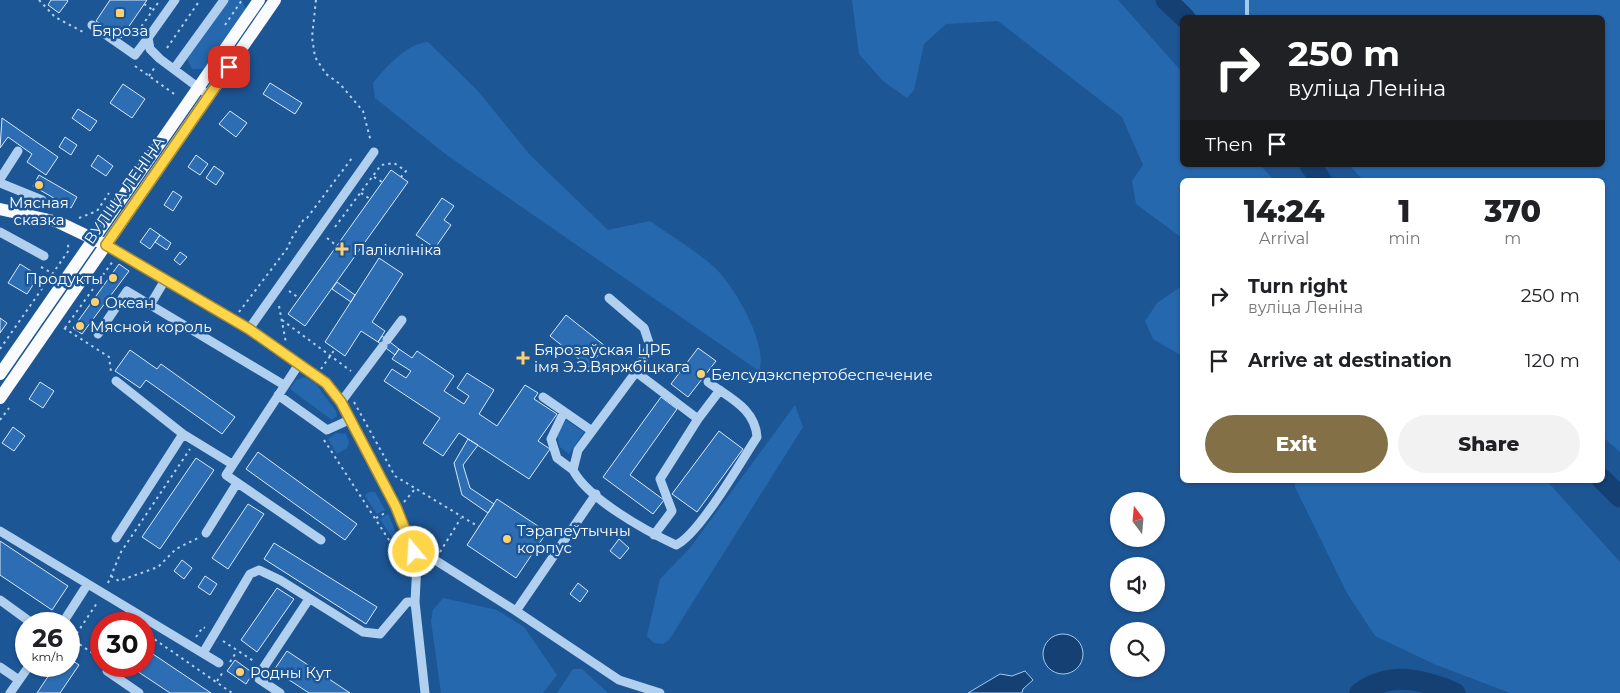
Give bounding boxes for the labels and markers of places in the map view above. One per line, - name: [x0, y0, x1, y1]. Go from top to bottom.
- marker: Бяроза: [114, 7, 126, 19]
- place label: Бяроза: [92, 21, 148, 40]
- pin: [208, 46, 250, 88]
- marker: Мясная сказка: [33, 179, 45, 191]
- place label: Мясная сказка: [9, 193, 69, 229]
- place label: Паліклініка: [353, 240, 442, 259]
- marker: Паліклініка: [335, 242, 349, 256]
- place label: Продукты: [25, 269, 103, 288]
- marker: Продукты: [107, 272, 119, 284]
- place label: Океан: [105, 293, 154, 312]
- marker: Океан: [89, 296, 101, 308]
- place label: Мясной король: [90, 317, 212, 336]
- marker: Мясной король: [74, 320, 86, 332]
- place label: Бярозаўская ЦРБ імя Э.Э.Вяржбіцкага: [534, 340, 690, 376]
- marker: Бярозаўская ЦРБ імя Э.Э.Вяржбіцкага: [516, 351, 530, 365]
- place label: Белсудэкспертобеспечение: [711, 365, 933, 384]
- marker: Белсудэкспертобеспечение: [695, 368, 707, 380]
- place label: Тэрапеўтычны корпус: [517, 521, 631, 557]
- marker: Тэрапеўтычны корпус: [501, 533, 513, 545]
- place label: Родны Кут: [250, 663, 332, 682]
- marker: Родны Кут: [234, 666, 246, 678]

